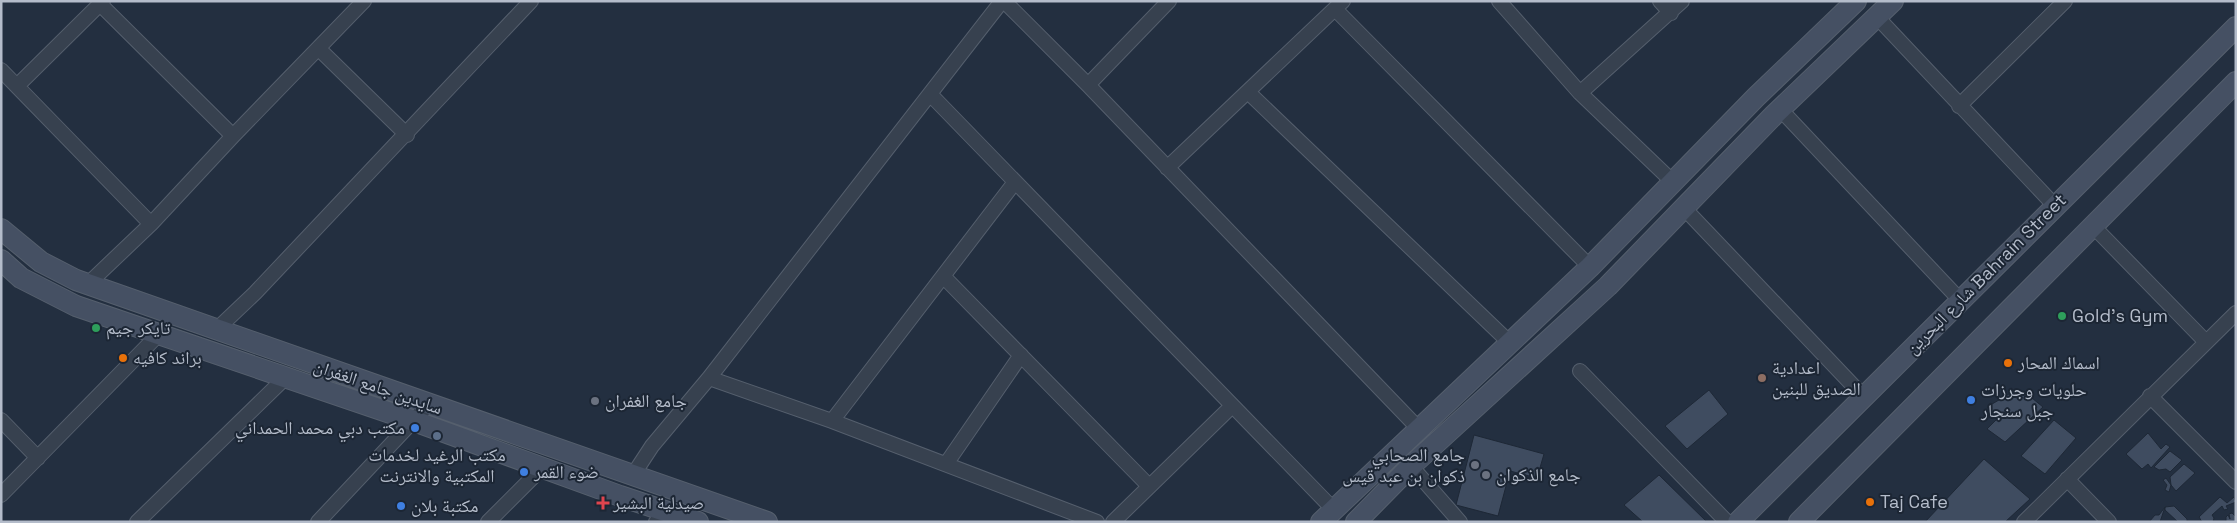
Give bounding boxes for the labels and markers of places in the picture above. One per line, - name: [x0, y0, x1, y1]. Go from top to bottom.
- place label: Gold's Gym: [2072, 304, 2168, 327]
- marker: Gold's Gym: [2056, 310, 2068, 322]
- place label: تايكر جيم: [106, 316, 171, 340]
- marker: تايكر جيم: [90, 322, 102, 334]
- place label: براند كافيه: [133, 346, 202, 369]
- place label: اسماك المحار: [2017, 351, 2100, 374]
- marker: براند كافيه: [117, 352, 129, 364]
- place label: اعدادية الصديق للبنين: [1772, 356, 1861, 400]
- marker: اسماك المحار: [2002, 357, 2014, 369]
- marker: اعدادية الصديق للبنين: [1756, 372, 1768, 384]
- place label: حلويات وجرزات جبل سنجار: [1980, 378, 2087, 422]
- place label: جامع الغفران: [605, 389, 687, 413]
- marker: حلويات وجرزات جبل سنجار: [1965, 394, 1977, 406]
- marker: جامع الغفران: [589, 395, 601, 407]
- place label: مكتب دبي محمد الحمداني: [235, 416, 405, 443]
- marker: مكتب دبي محمد الحمداني: [409, 422, 421, 434]
- marker: مكتب الرغيد لخدمات المكتبية والانترنت: [431, 430, 443, 442]
- place label: مكتب الرغيد لخدمات المكتبية والانترنت: [368, 443, 506, 487]
- place label: جامع الصحابي ذكوان بن عبد قيس: [1342, 443, 1465, 487]
- marker: جامع الصحابي ذكوان بن عبد قيس: [1469, 459, 1481, 471]
- place label: ضوء القمر: [533, 460, 599, 483]
- place label: جامع الذكوان: [1496, 463, 1581, 487]
- marker: ضوء القمر: [518, 466, 530, 478]
- marker: جامع الذكوان: [1480, 469, 1492, 481]
- place label: Taj Cafe: [1880, 490, 1948, 513]
- place label: صيدلية البشير: [612, 491, 704, 514]
- place label: مكتبة بلان: [411, 494, 478, 517]
- marker: Taj Cafe: [1864, 496, 1876, 508]
- marker: صيدلية البشير: [597, 497, 609, 509]
- marker: مكتبة بلان: [395, 500, 407, 512]

